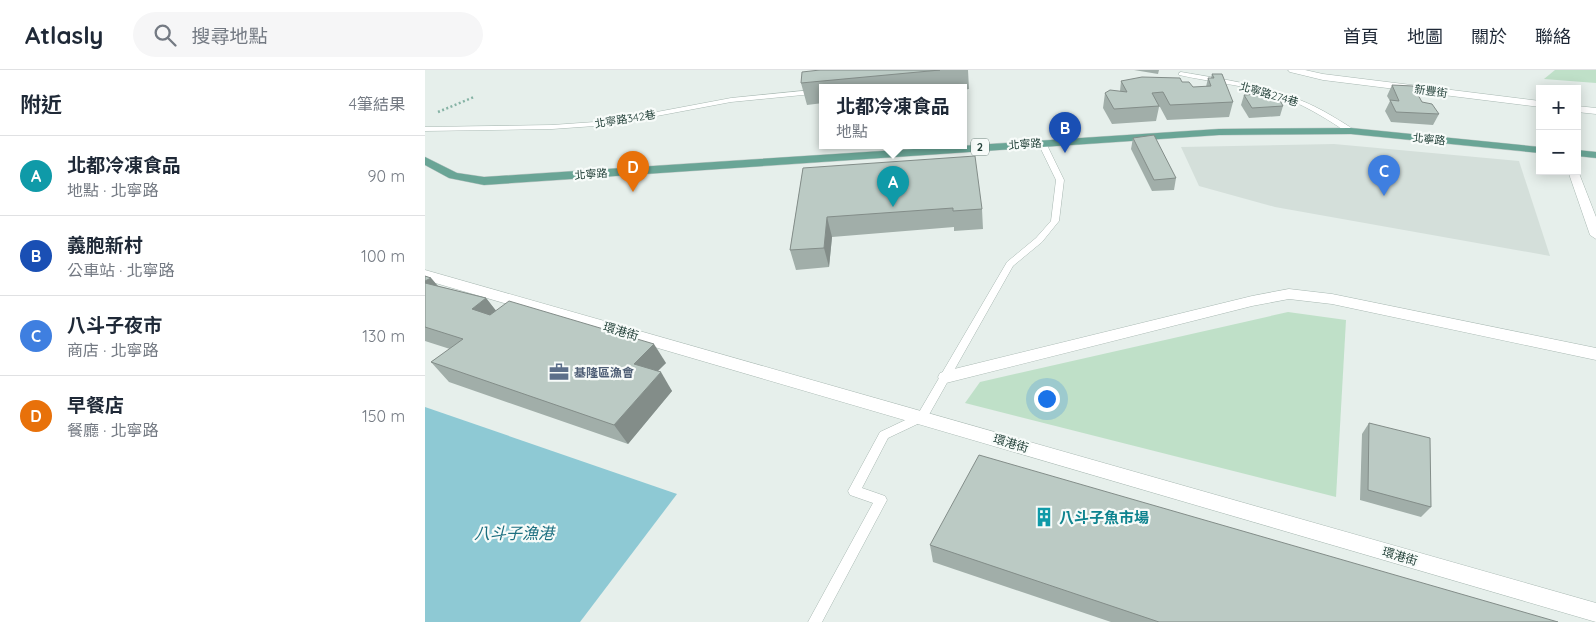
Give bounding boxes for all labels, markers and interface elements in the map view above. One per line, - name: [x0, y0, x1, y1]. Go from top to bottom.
- search box: [133, 12, 483, 57]
- text: Atlasly: [25, 20, 103, 50]
- icon: search: [151, 21, 179, 49]
- text: 搜尋地點: [191, 24, 267, 48]
- text: 首頁: [1343, 25, 1379, 48]
- text: 地圖: [1407, 25, 1443, 48]
- text: 關於: [1471, 25, 1507, 48]
- text: 聯絡: [1535, 25, 1571, 48]
- street label: 北寧路274巷: [1238, 79, 1300, 109]
- street label: 新豐街: [1414, 82, 1448, 100]
- popup: [819, 84, 967, 149]
- map controls: [1536, 85, 1581, 175]
- button: +: [1536, 85, 1581, 130]
- text: 附近: [20, 91, 62, 117]
- text: 4筆結果: [349, 94, 405, 114]
- text: 北都冷凍食品: [836, 94, 950, 118]
- street label: 北寧路342巷: [593, 107, 657, 131]
- pin: B: [1049, 112, 1081, 153]
- text: 地點: [836, 121, 868, 141]
- street label: 北寧路: [1412, 130, 1446, 148]
- button: −: [1536, 130, 1581, 175]
- street label: 北寧路: [1008, 136, 1042, 152]
- road number: 2: [971, 138, 989, 156]
- pin: D: [617, 151, 649, 192]
- text: 北都冷凍食品: [67, 153, 181, 177]
- pin: C: [1368, 155, 1400, 196]
- text: A: [31, 166, 41, 186]
- text: 90 m: [368, 166, 405, 186]
- street label: 北寧路: [574, 166, 608, 182]
- pin: A: [877, 166, 909, 207]
- text: 地點 · 北寧路: [67, 180, 159, 200]
- text: 義胞新村: [67, 233, 143, 257]
- text: B: [31, 246, 41, 266]
- text: 100 m: [361, 246, 405, 266]
- text: 公車站 · 北寧路: [67, 260, 175, 280]
- text: 八斗子夜市: [67, 313, 162, 337]
- street label: 環港街: [602, 319, 640, 343]
- text: C: [31, 326, 41, 346]
- text: 130 m: [362, 326, 405, 346]
- text: 商店 · 北寧路: [67, 340, 159, 360]
- office icon: 基隆區漁會: [548, 361, 570, 383]
- place label: 基隆區漁會: [574, 365, 634, 380]
- your location: [1034, 386, 1060, 412]
- text: 早餐店: [67, 393, 124, 417]
- text: D: [30, 406, 42, 426]
- text: 150 m: [362, 406, 405, 426]
- text: 餐廳 · 北寧路: [67, 420, 159, 440]
- street label: 環港街: [992, 431, 1030, 455]
- building icon: 八斗子魚市場: [1033, 506, 1055, 528]
- place label: 八斗子魚市場: [1059, 508, 1149, 527]
- water label: 八斗子漁港: [474, 523, 556, 543]
- street label: 環港街: [1381, 544, 1419, 568]

